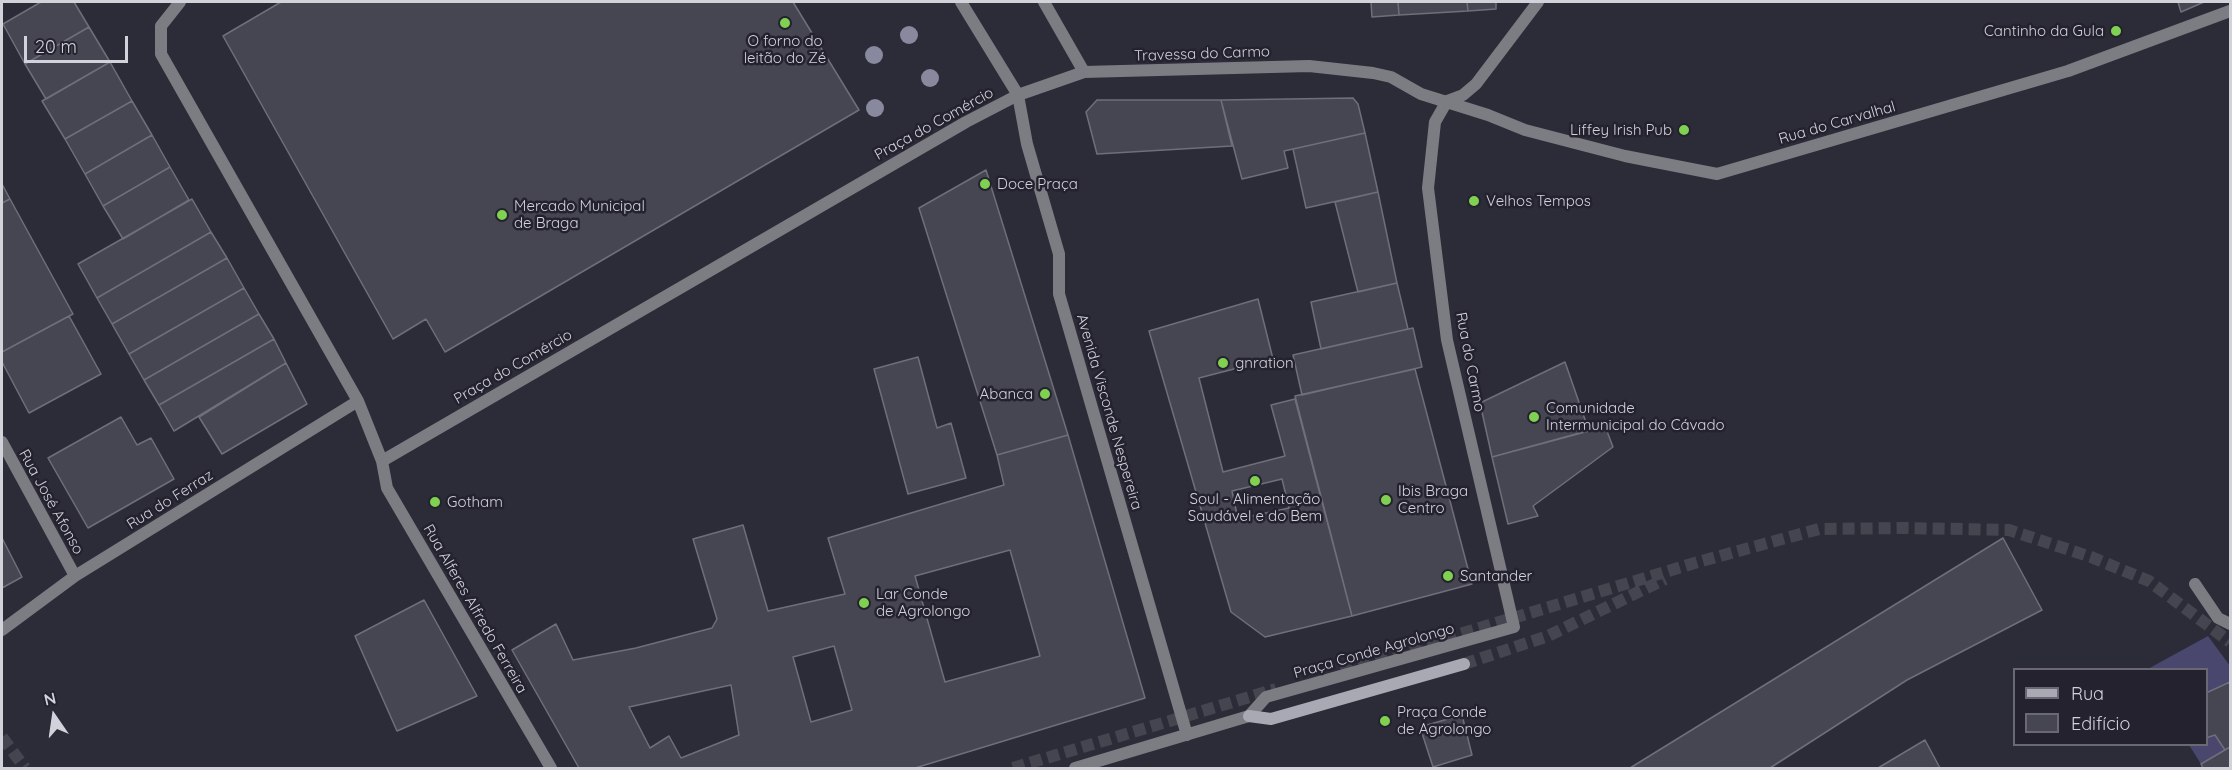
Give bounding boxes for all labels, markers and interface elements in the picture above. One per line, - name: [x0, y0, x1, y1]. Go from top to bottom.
- marker: O forno do leitão do Zé: [778, 16, 792, 30]
- place label: Cantinho da Gula: [1984, 22, 2104, 40]
- scale bar: [27, 24, 130, 62]
- marker: Cantinho da Gula: [2109, 24, 2123, 38]
- place label: O forno do leitão do Zé: [744, 32, 826, 67]
- text: 20 m: [35, 35, 77, 58]
- street label: Travessa do Carmo: [1134, 43, 1270, 65]
- street label: Praça do Comércio: [871, 84, 997, 164]
- street label: Rua do Carvalhal: [1776, 98, 1898, 148]
- place label: Liffey Irish Pub: [1570, 121, 1672, 139]
- marker: Liffey Irish Pub: [1677, 123, 1691, 137]
- place label: Doce Praça: [997, 175, 1078, 193]
- marker: Doce Praça: [978, 177, 992, 191]
- place label: Velhos Tempos: [1486, 192, 1591, 210]
- marker: Velhos Tempos: [1467, 194, 1481, 208]
- place label: Mercado Municipal de Braga: [514, 197, 645, 232]
- marker: Mercado Municipal de Braga: [495, 208, 509, 222]
- street label: Rua do Carmo: [1452, 311, 1488, 413]
- street label: Avenida Visconde Nespereira: [1072, 312, 1146, 512]
- street label: Praça do Comércio: [451, 326, 575, 408]
- place label: gnration: [1235, 354, 1294, 372]
- marker: gnration: [1216, 356, 1230, 370]
- place label: Abanca: [980, 385, 1033, 403]
- marker: Abanca: [1038, 387, 1052, 401]
- place label: Comunidade Intermunicipal do Cávado: [1546, 399, 1725, 434]
- marker: Comunidade Intermunicipal do Cávado: [1527, 410, 1541, 424]
- street label: Rua José Afonso: [15, 446, 87, 558]
- street label: Rua do Ferraz: [124, 466, 216, 534]
- marker: Soul - Alimentação Saudável e do Bem: [1248, 474, 1262, 488]
- place label: Ibis Braga Centro: [1398, 482, 1468, 517]
- place label: Soul - Alimentação Saudável e do Bem: [1188, 490, 1322, 525]
- place label: Gotham: [447, 493, 503, 511]
- marker: Ibis Braga Centro: [1379, 493, 1393, 507]
- marker: Gotham: [428, 495, 442, 509]
- street label: Rua Alferes Alfredo Ferreira: [419, 521, 531, 697]
- place label: Santander: [1460, 567, 1532, 585]
- marker: Santander: [1441, 569, 1455, 583]
- place label: Lar Conde de Agrolongo: [876, 585, 970, 620]
- marker: Lar Conde de Agrolongo: [857, 596, 871, 610]
- street label: Praça Conde Agrolongo: [1292, 619, 1456, 683]
- legend: [2013, 668, 2208, 746]
- text: Rua: [2071, 682, 2104, 705]
- north arrow: [24, 686, 84, 746]
- text: N: [42, 687, 58, 710]
- place label: Praça Conde de Agrolongo: [1397, 703, 1491, 738]
- text: Edifício: [2071, 712, 2130, 735]
- marker: Praça Conde de Agrolongo: [1378, 714, 1392, 728]

